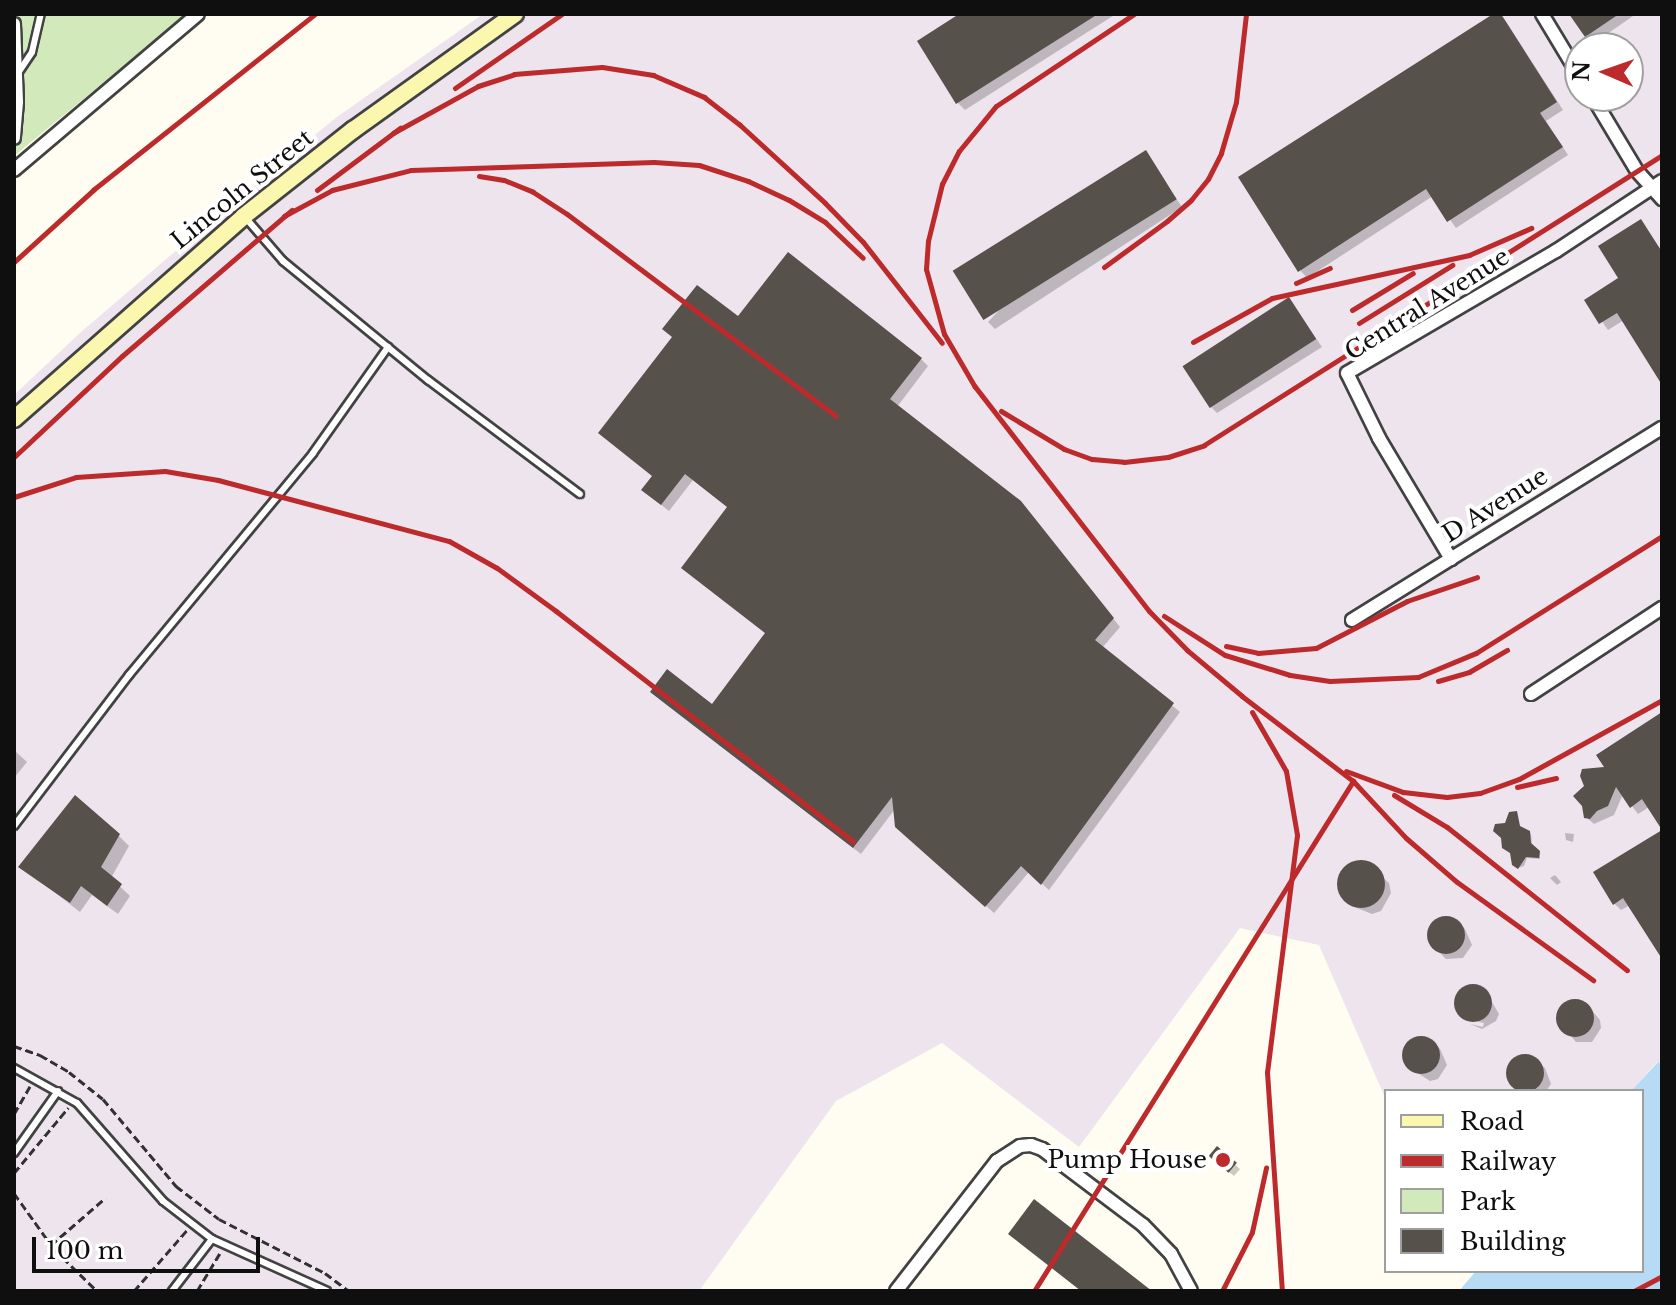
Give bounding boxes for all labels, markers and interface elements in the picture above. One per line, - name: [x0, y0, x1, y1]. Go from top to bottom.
- north arrow: [1564, 32, 1644, 112]
- text: N: [1568, 60, 1595, 82]
- street label: Lincoln Street: [165, 123, 319, 255]
- street label: Central Avenue: [1339, 242, 1515, 366]
- street label: D Avenue: [1437, 461, 1553, 549]
- legend: [1384, 1089, 1644, 1273]
- text: Road: [1460, 1107, 1524, 1136]
- place label: Pump House: [1048, 1146, 1207, 1174]
- text: Railway: [1460, 1147, 1556, 1176]
- marker: Pump House: [1214, 1151, 1232, 1169]
- text: Park: [1460, 1187, 1516, 1216]
- scale bar: [36, 1221, 264, 1271]
- text: Building: [1460, 1227, 1566, 1256]
- text: 100 m: [46, 1236, 124, 1265]

